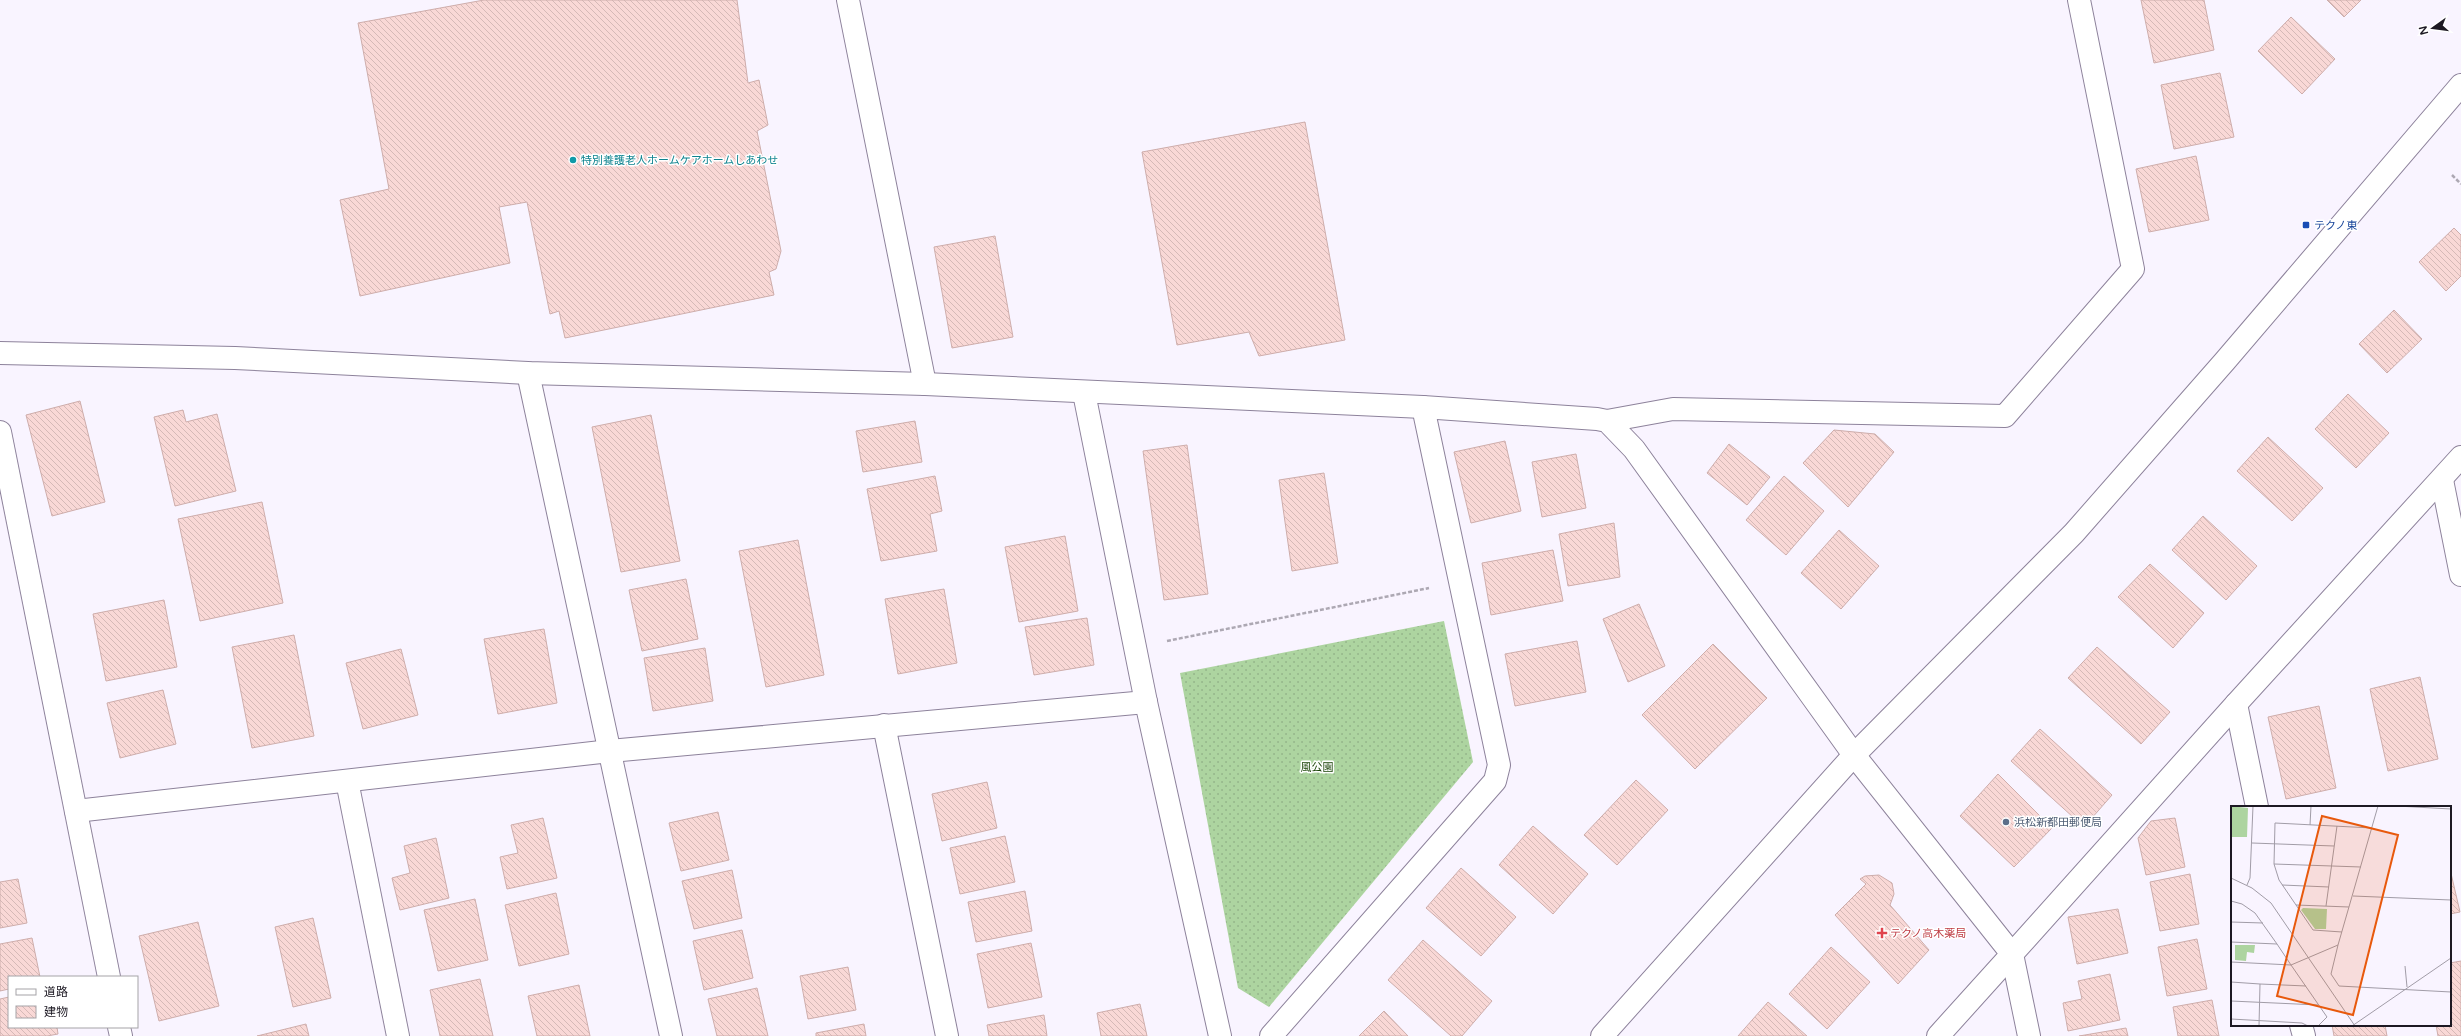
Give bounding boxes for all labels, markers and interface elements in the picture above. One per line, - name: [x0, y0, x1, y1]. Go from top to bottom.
- north arrow: [2413, 8, 2453, 48]
- text: N: [2416, 24, 2431, 36]
- place label: 特別養護老人ホームケアホームしあわせ: [581, 154, 778, 167]
- marker: 特別養護老人ホームケアホームしあわせ: [568, 155, 578, 165]
- place label: テクノ東: [2314, 219, 2357, 232]
- marker: テクノ東: [2301, 220, 2311, 230]
- park label: 風公園: [1301, 761, 1334, 774]
- inset map: [2231, 806, 2451, 1026]
- place label: 浜松新都田郵便局: [2014, 816, 2102, 829]
- marker: 浜松新都田郵便局: [2001, 817, 2011, 827]
- place label: テクノ高木薬局: [1890, 927, 1966, 940]
- marker: テクノ高木薬局: [1877, 928, 1887, 938]
- legend: [8, 976, 138, 1028]
- text: 道路: [44, 985, 68, 999]
- text: 建物: [44, 1005, 68, 1019]

